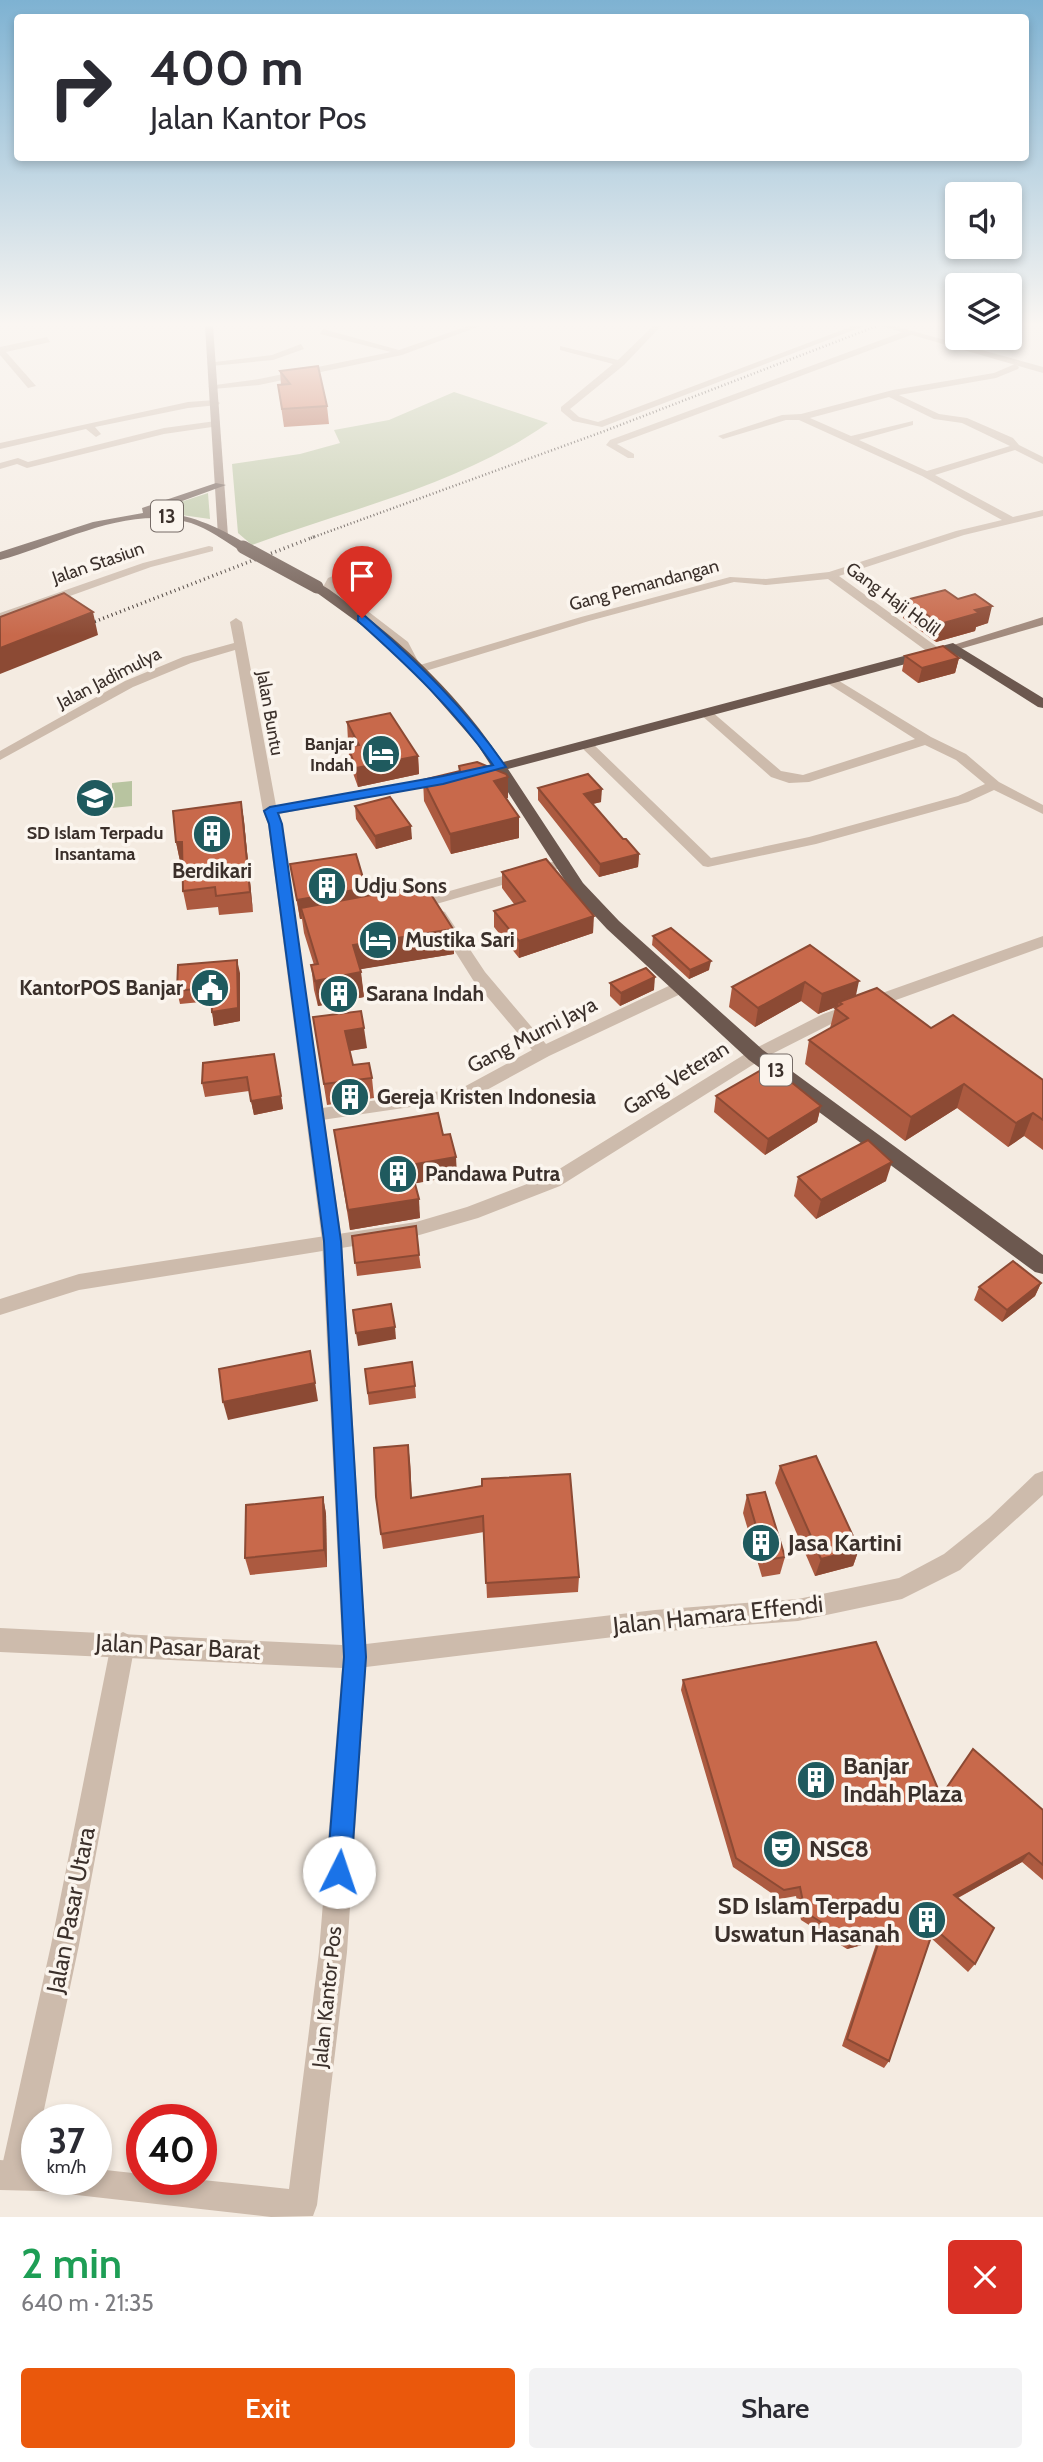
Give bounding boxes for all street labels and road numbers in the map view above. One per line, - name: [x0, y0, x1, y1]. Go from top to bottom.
- road number: 13: [151, 500, 183, 531]
- street label: Jalan Stasiun: [48, 537, 147, 589]
- street label: Gang Pemandangan: [567, 554, 721, 616]
- street label: Gang Haji Holil: [841, 557, 945, 641]
- street label: Jalan Jadimulya: [52, 642, 165, 714]
- street label: Jalan Buntu: [252, 668, 288, 757]
- street label: Gang Murni Jaya: [463, 991, 601, 1078]
- street label: Gang Veteran: [618, 1035, 733, 1120]
- road number: 13: [760, 1054, 792, 1086]
- street label: Jalan Hamara Effendi: [610, 1589, 825, 1640]
- street label: Jalan Pasar Barat: [94, 1628, 261, 1665]
- street label: Jalan Pasar Utara: [40, 1824, 101, 1996]
- street label: Jalan Kantor Pos: [307, 1925, 346, 2070]

